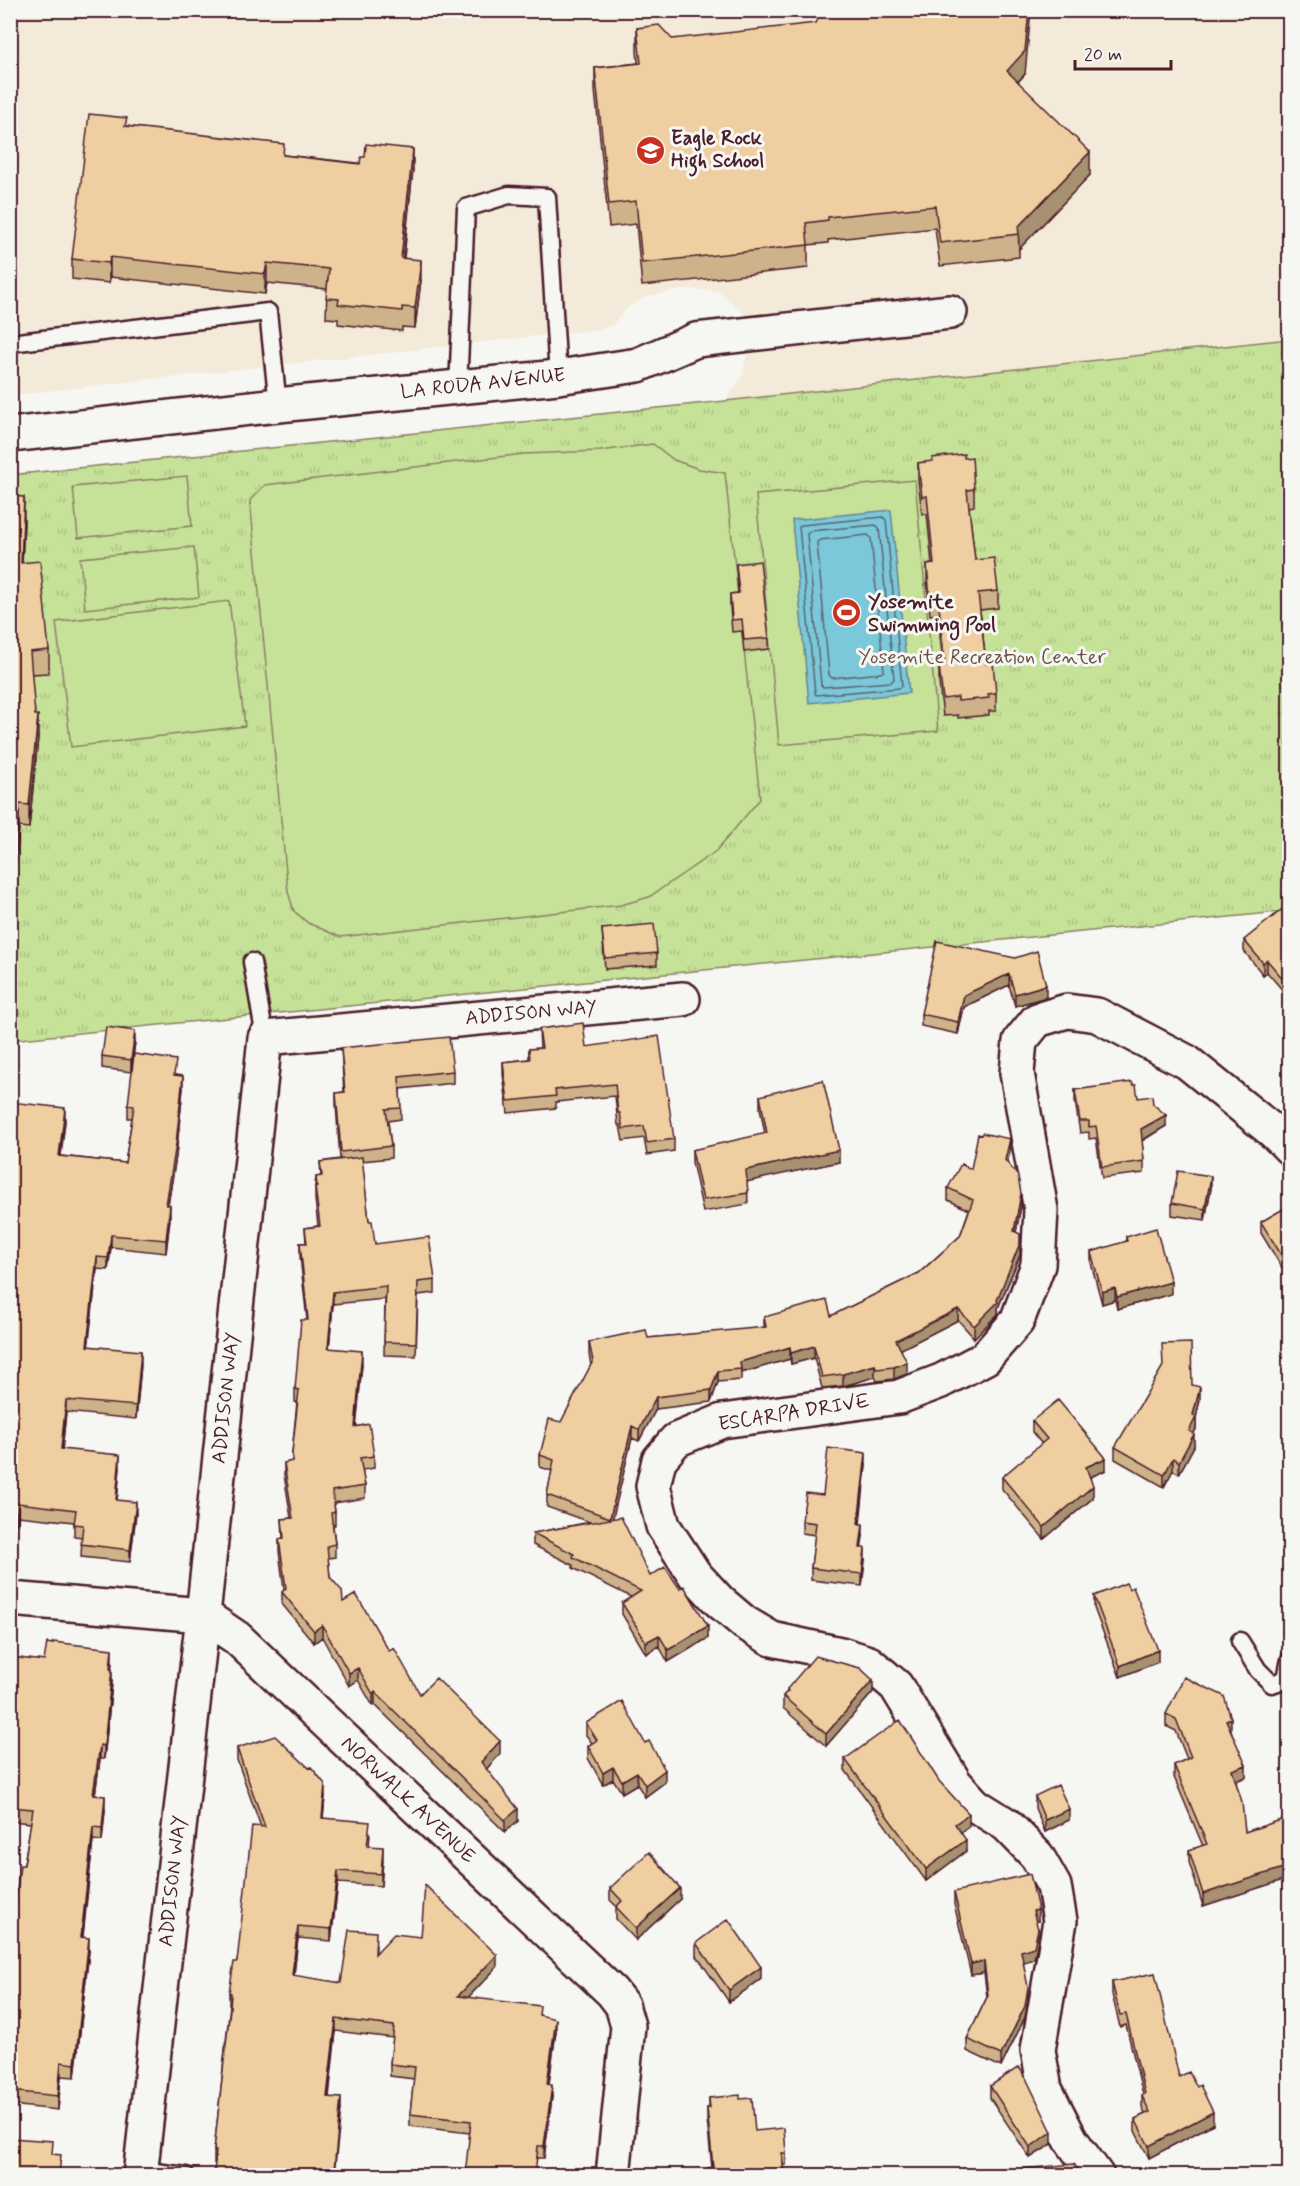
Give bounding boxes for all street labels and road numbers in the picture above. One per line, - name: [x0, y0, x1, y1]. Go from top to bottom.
- street label: LA RODA AVENUE: [399, 362, 567, 406]
- street label: ADDISON WAY: [464, 994, 598, 1032]
- street label: ADDISON WAY: [206, 1331, 246, 1465]
- street label: ESCARPA DRIVE: [716, 1388, 872, 1438]
- street label: NORWALK AVENUE: [335, 1730, 481, 1870]
- street label: ADDISON WAY: [153, 1814, 193, 1948]

